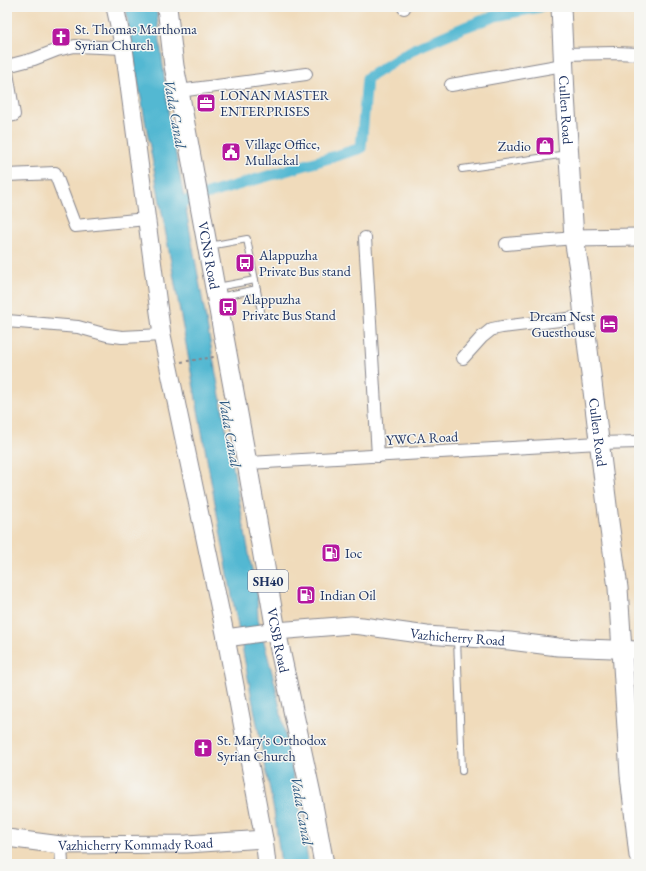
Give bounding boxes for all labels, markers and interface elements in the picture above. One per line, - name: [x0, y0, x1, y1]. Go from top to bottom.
- place label: St. Thomas Marthoma Syrian Church: [75, 20, 197, 54]
- church icon: St. Thomas Marthoma Syrian Church: [50, 26, 72, 48]
- street label: Cullen Road: [555, 75, 577, 146]
- water label: Vada Canal: [160, 78, 191, 150]
- place label: LONAN MASTER ENTERPRISES: [220, 86, 331, 120]
- office icon: LONAN MASTER ENTERPRISES: [195, 92, 217, 114]
- place label: Village Office, Mullackal: [245, 135, 320, 169]
- shop icon: Zudio: [534, 135, 556, 157]
- place label: Zudio: [498, 137, 531, 155]
- public building icon: Village Office, Mullackal: [220, 141, 242, 163]
- street label: VCNS Road: [194, 220, 224, 292]
- place label: Alappuzha Private Bus stand: [258, 246, 352, 280]
- bus stop icon: Alappuzha Private Bus stand: [234, 252, 256, 274]
- place label: Alappuzha Private Bus Stand: [241, 290, 337, 324]
- bus stop icon: Alappuzha Private Bus Stand: [217, 296, 239, 318]
- place label: Dream Nest Guesthouse: [530, 307, 596, 341]
- hotel icon: Dream Nest Guesthouse: [598, 313, 620, 335]
- water label: Vada Canal: [215, 397, 246, 469]
- street label: Cullen Road: [585, 397, 611, 468]
- street label: YWCA Road: [386, 427, 459, 449]
- fuel station icon: Ioc: [320, 542, 342, 564]
- place label: Ioc: [345, 544, 363, 562]
- road number: SH40: [248, 570, 288, 592]
- fuel station icon: Indian Oil: [295, 584, 317, 606]
- place label: Indian Oil: [320, 586, 377, 604]
- street label: VCSB Road: [263, 606, 294, 675]
- street label: Vazhicherry Road: [409, 624, 507, 650]
- place label: St. Mary's Orthodox Syrian Church: [217, 731, 326, 765]
- church icon: St. Mary's Orthodox Syrian Church: [192, 737, 214, 759]
- water label: Vada Canal: [287, 775, 318, 847]
- street label: Vazhicherry Kommady Road: [58, 833, 215, 854]

